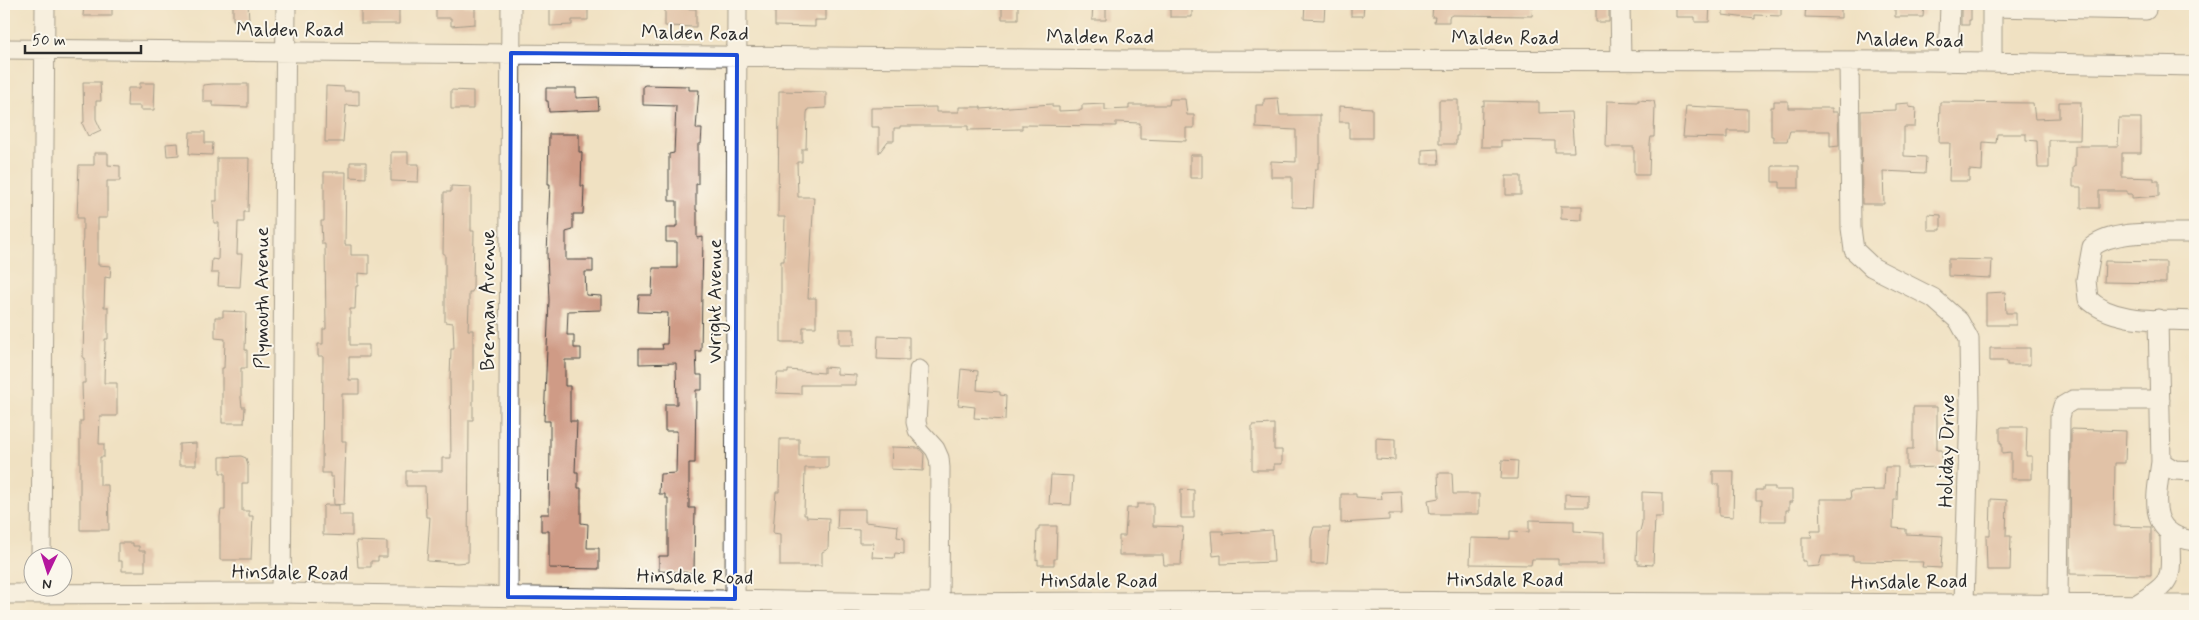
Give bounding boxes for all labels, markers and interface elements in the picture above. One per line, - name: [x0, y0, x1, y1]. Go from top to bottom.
- street label: Malden Road: [236, 17, 344, 44]
- street label: Malden Road: [641, 19, 749, 48]
- scale bar: [25, 22, 141, 54]
- street label: Malden Road: [1046, 24, 1154, 51]
- street label: Malden Road: [1451, 25, 1559, 52]
- street label: Malden Road: [1856, 26, 1964, 55]
- text: 50 m: [32, 31, 66, 51]
- street label: Plymouth Avenue: [249, 227, 276, 369]
- street label: Breman Avenue: [475, 229, 502, 371]
- street label: Wright Avenue: [702, 238, 730, 363]
- street label: Holiday Drive: [1933, 394, 1962, 508]
- north arrow: [22, 548, 72, 598]
- street label: Hinsdale Road: [231, 559, 349, 588]
- street label: Hinsdale Road: [636, 563, 754, 592]
- street label: Hinsdale Road: [1447, 567, 1563, 594]
- street label: Hinsdale Road: [1041, 568, 1157, 595]
- street label: Hinsdale Road: [1850, 568, 1968, 597]
- text: N: [42, 575, 52, 593]

